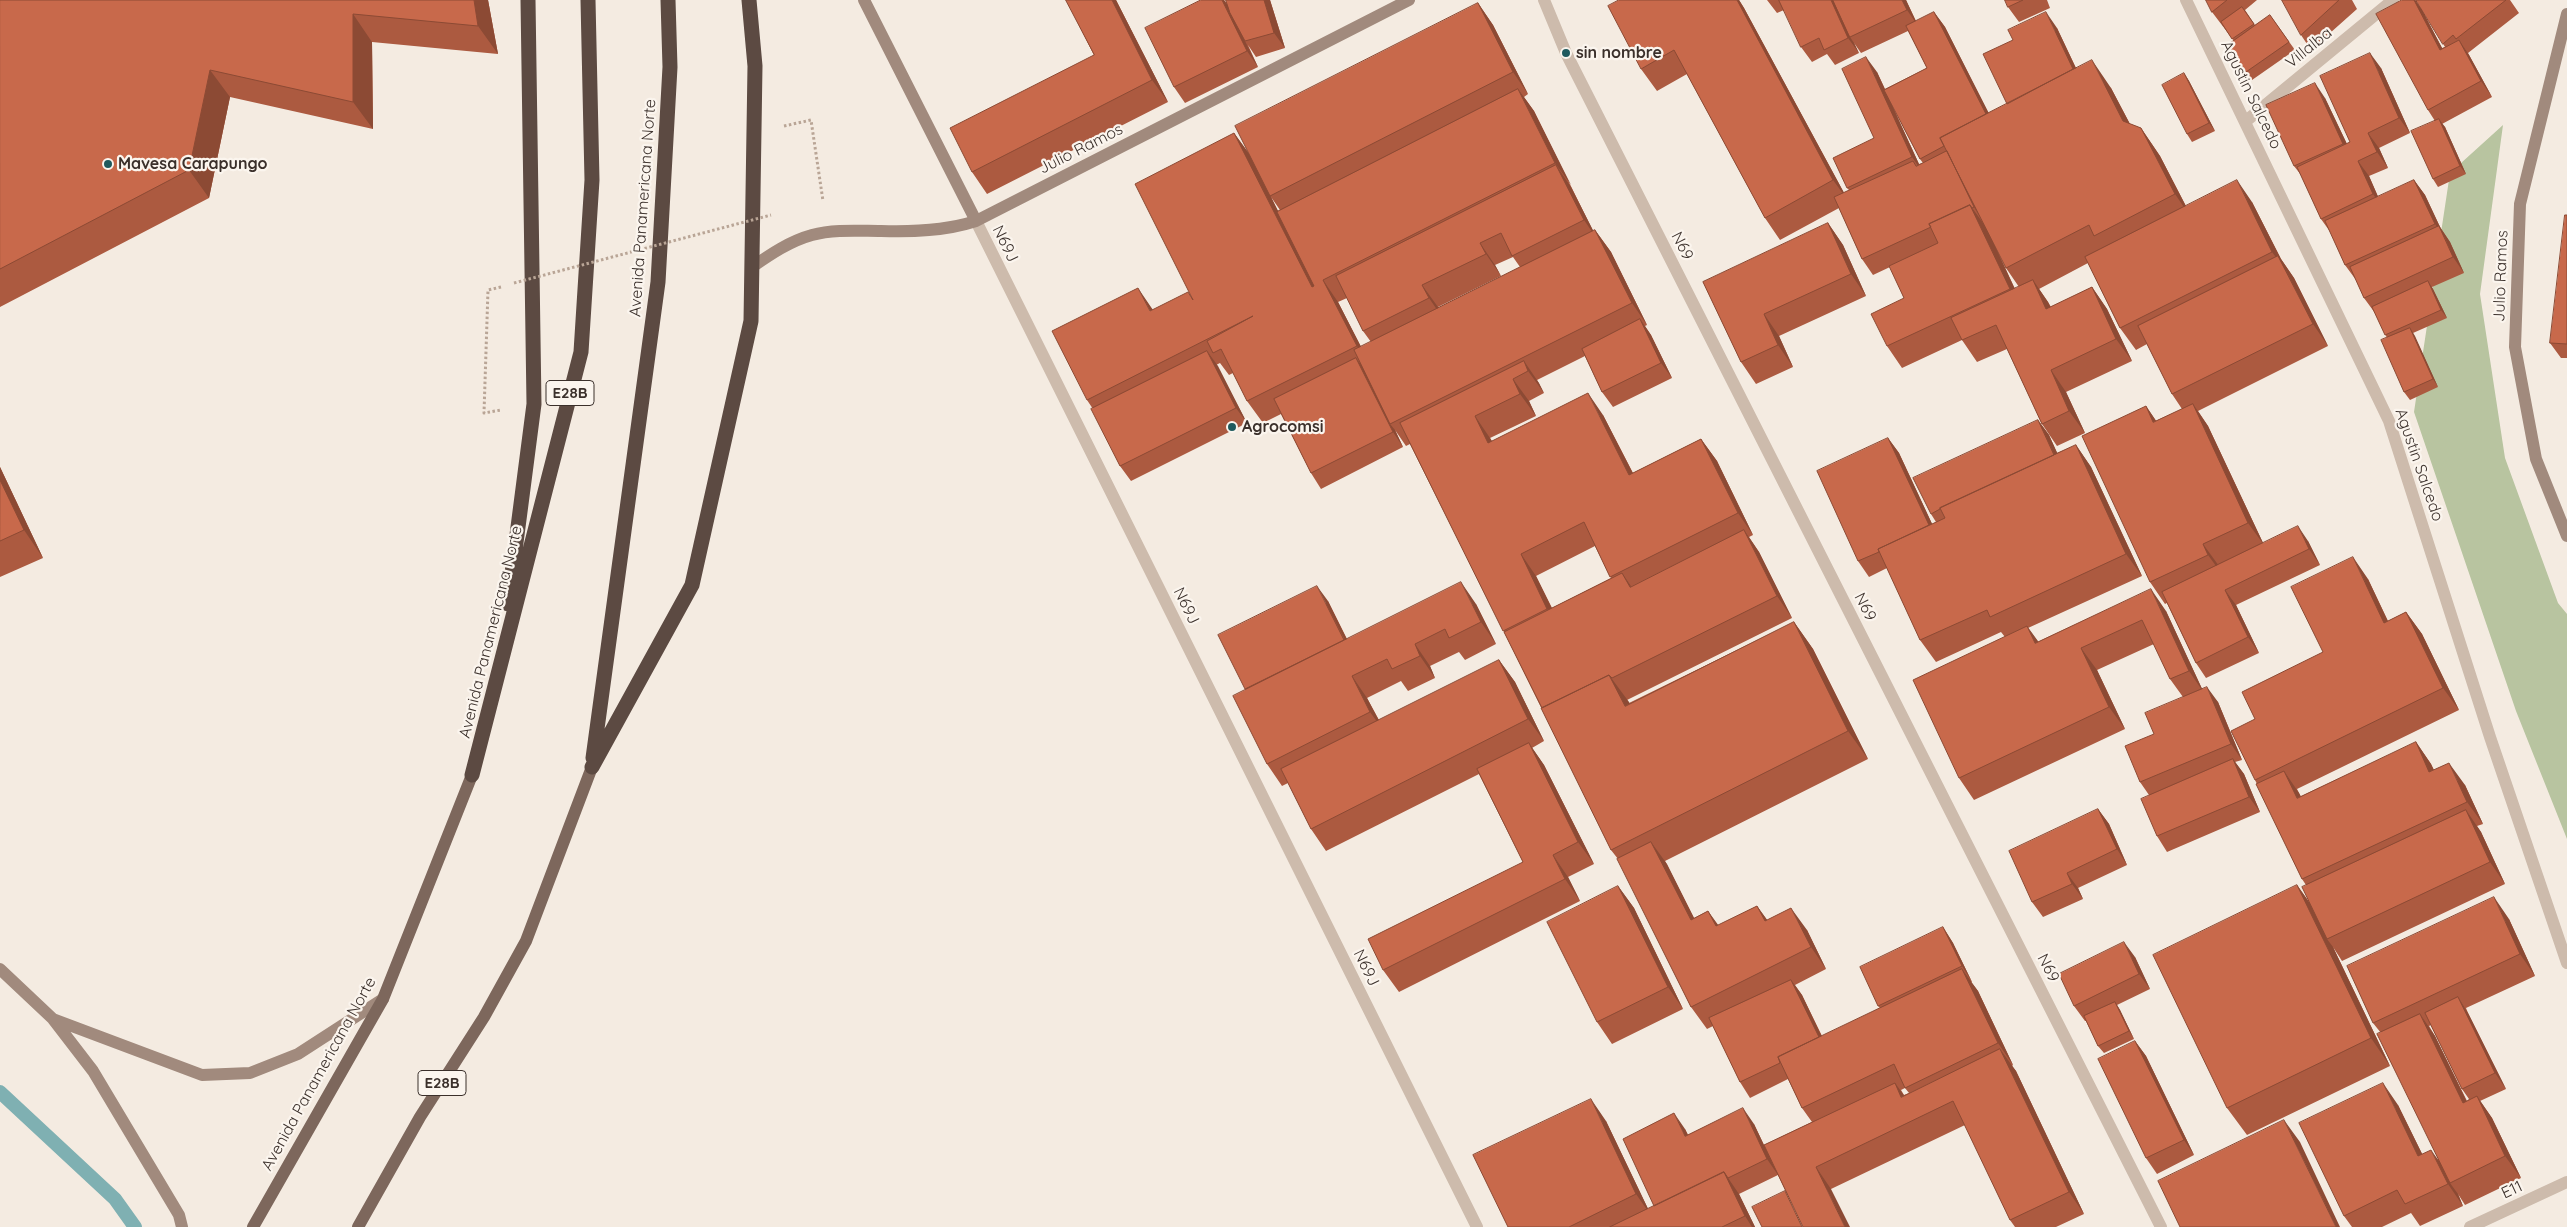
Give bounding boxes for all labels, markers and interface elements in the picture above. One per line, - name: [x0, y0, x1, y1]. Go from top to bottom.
- street label: Villalba: [2282, 23, 2336, 73]
- street label: Agustin Salcedo: [2216, 38, 2286, 152]
- place label: sin nombre: [1576, 43, 1662, 63]
- marker: sin nombre: [1560, 47, 1572, 59]
- street label: Avenida Panamericana Norte: [626, 98, 660, 318]
- street label: Julio Ramos: [1036, 120, 1126, 178]
- place label: Mavesa Carapungo: [118, 154, 267, 174]
- marker: Mavesa Carapungo: [102, 158, 114, 170]
- street label: N69J: [988, 223, 1022, 265]
- street label: N69: [1667, 229, 1697, 263]
- street label: Julio Ramos: [2490, 230, 2512, 322]
- road number: E28B: [546, 380, 594, 406]
- street label: Agustin Salcedo: [2391, 406, 2447, 524]
- place label: Agrocomsi: [1242, 417, 1324, 437]
- marker: Agrocomsi: [1226, 421, 1238, 433]
- street label: Avenida Panamericana Norte: [455, 524, 527, 740]
- street label: N69J: [1169, 585, 1203, 627]
- street label: N69: [1850, 590, 1880, 624]
- street label: N69J: [1349, 947, 1383, 989]
- street label: N69: [2033, 951, 2063, 985]
- street label: Avenida Panamericana Norte: [258, 974, 380, 1174]
- road number: E28B: [418, 1070, 466, 1096]
- street label: E11: [2498, 1177, 2526, 1203]

